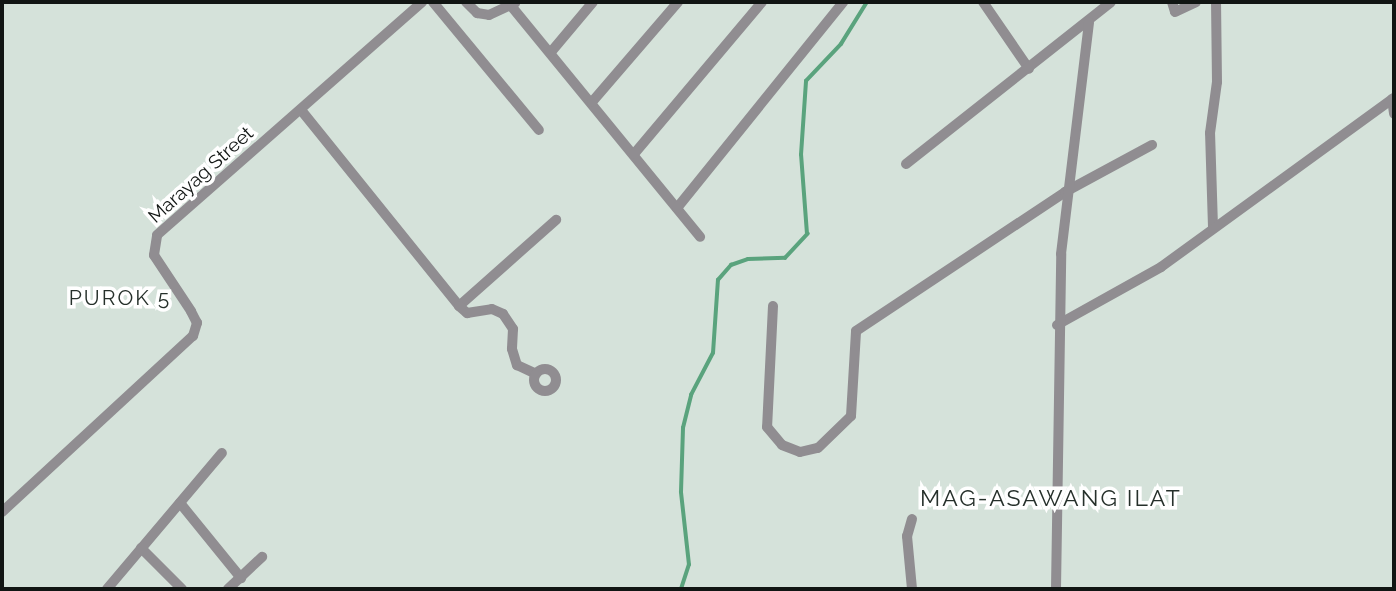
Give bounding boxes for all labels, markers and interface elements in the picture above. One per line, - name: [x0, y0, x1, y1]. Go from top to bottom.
- street label: Marayag Street: [144, 122, 258, 228]
- district label: PUROK 5: [70, 285, 170, 311]
- district label: MAG-ASAWANG ILAT: [922, 484, 1180, 512]

